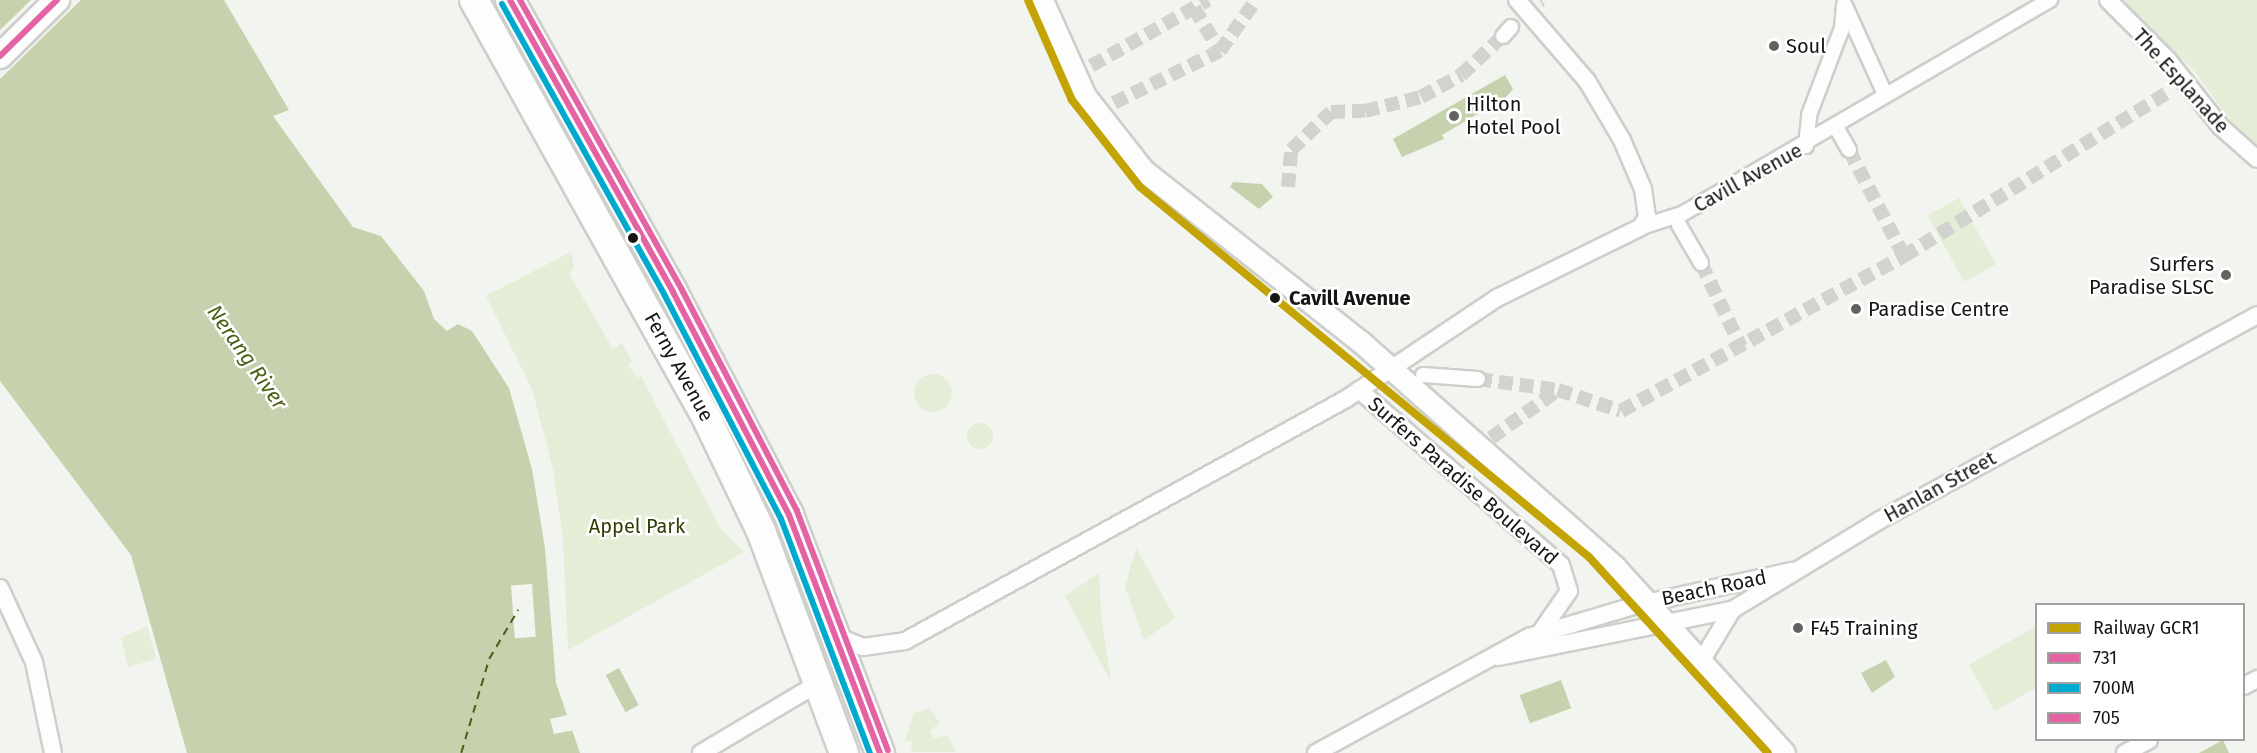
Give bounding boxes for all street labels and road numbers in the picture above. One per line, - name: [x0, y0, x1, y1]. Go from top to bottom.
- street label: The Esplanade: [2128, 24, 2234, 138]
- street label: Cavill Avenue: [1690, 138, 1806, 218]
- street label: Ferny Avenue: [639, 308, 719, 426]
- street label: Surfers Paradise Boulevard: [1363, 392, 1563, 570]
- street label: Hanlan Street: [1880, 446, 2000, 528]
- street label: Beach Road: [1659, 565, 1769, 611]

